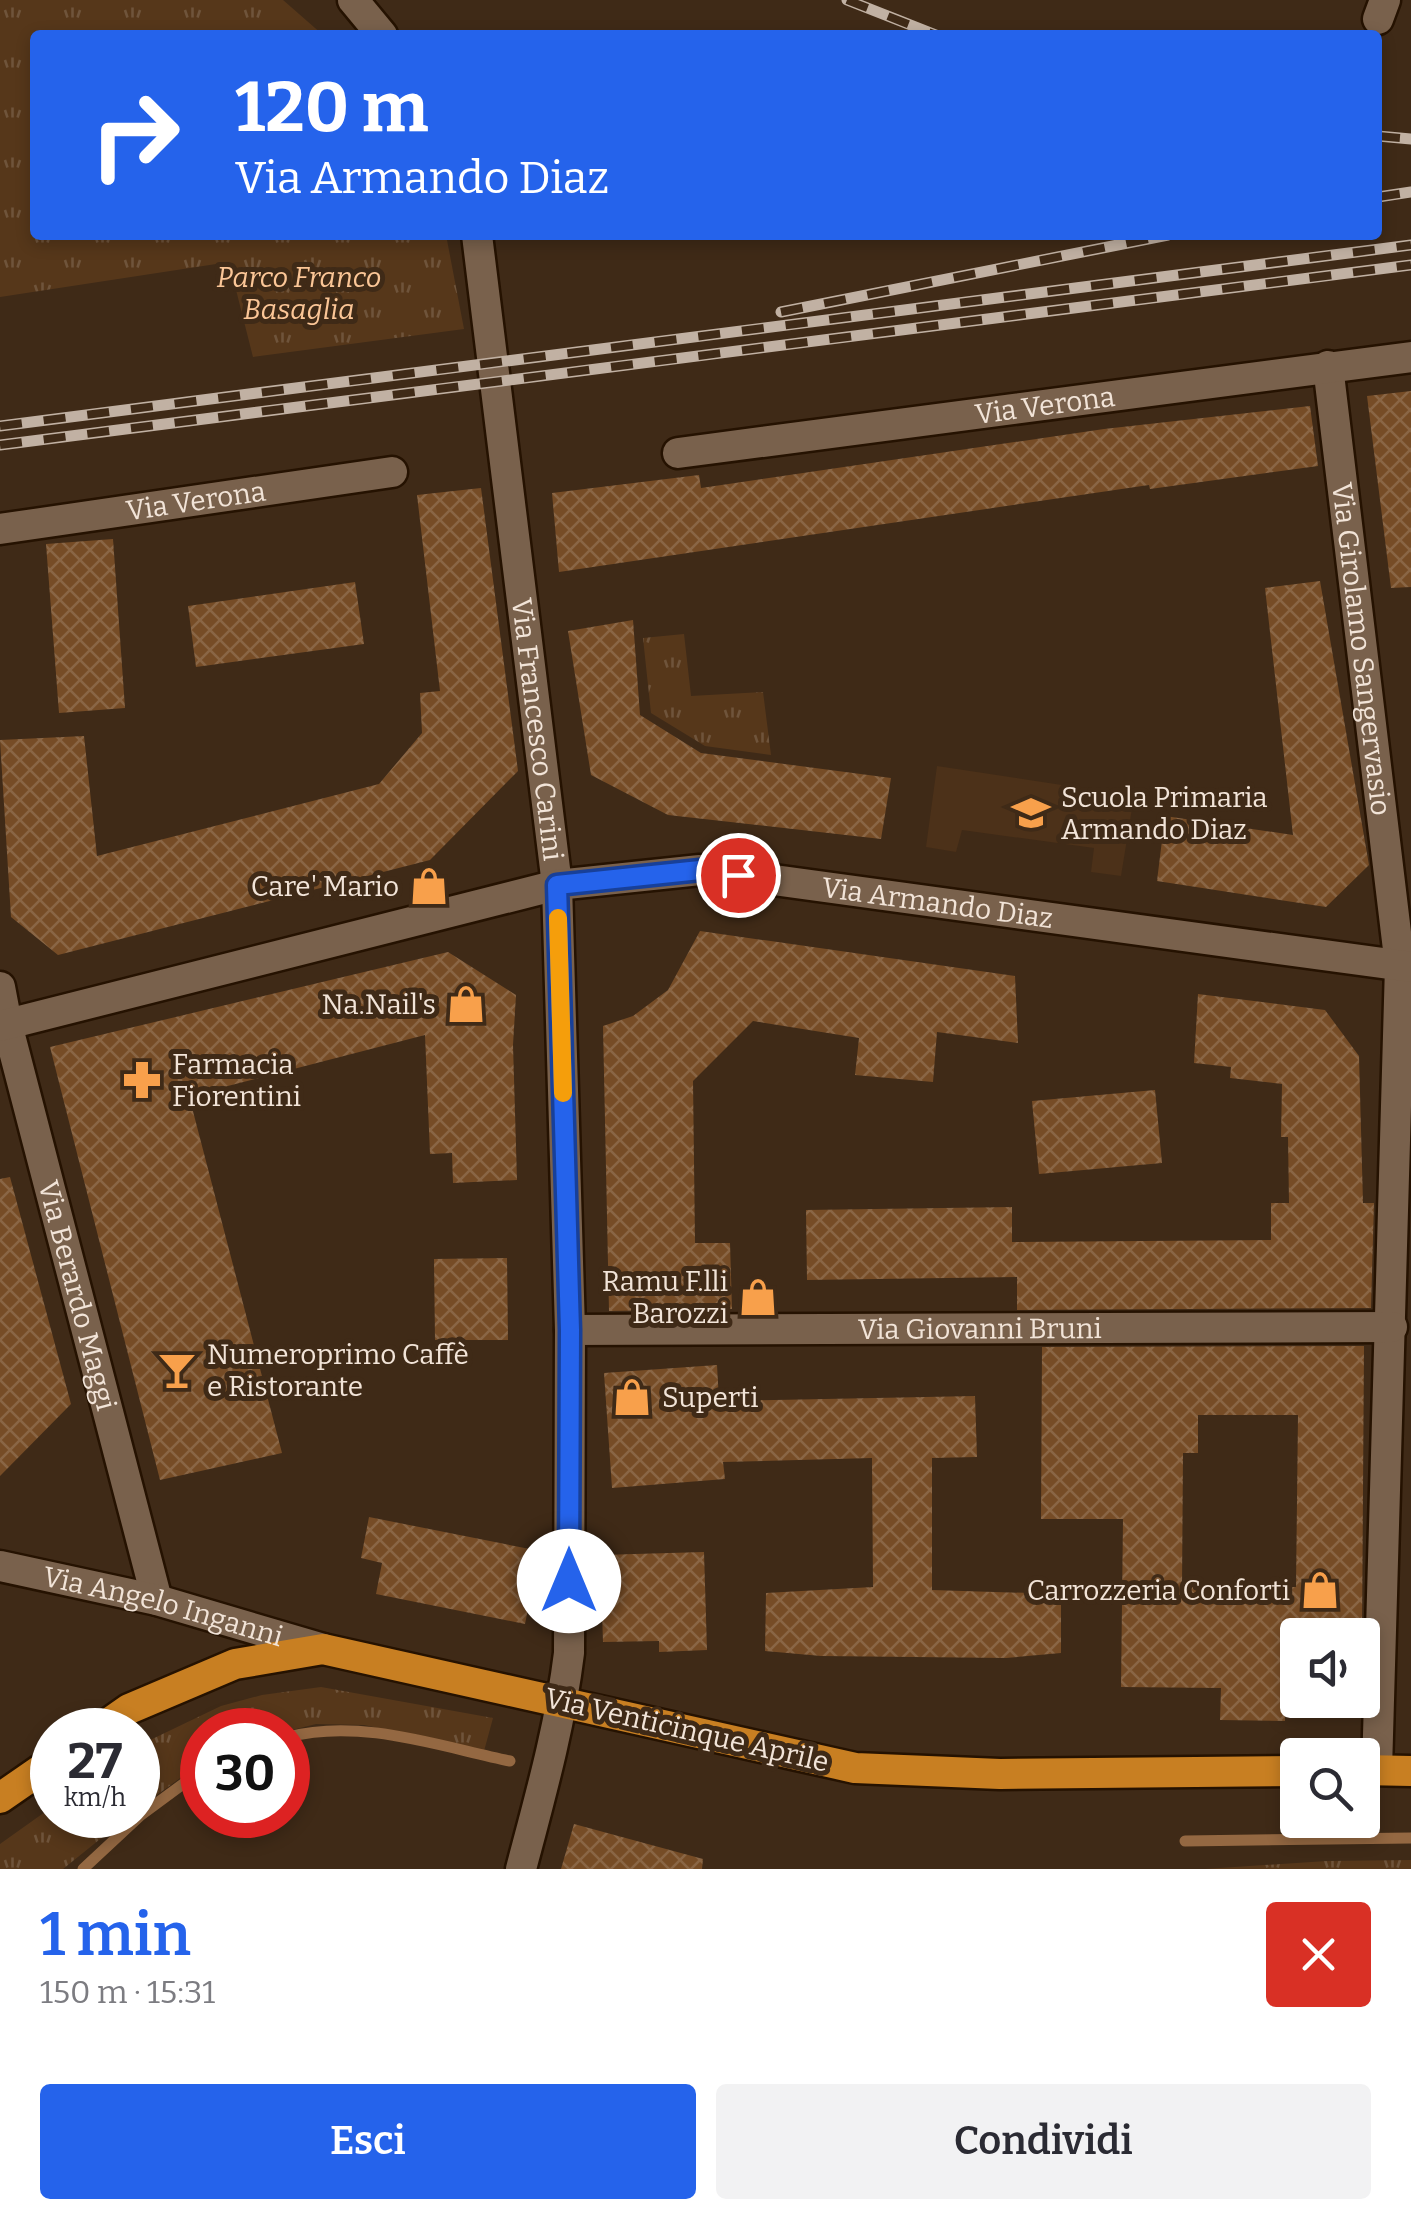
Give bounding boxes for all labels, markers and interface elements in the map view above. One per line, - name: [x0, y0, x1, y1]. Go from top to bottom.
- text: 120 m: [235, 66, 428, 150]
- icon: right: [70, 70, 200, 200]
- text: Via Armando Diaz: [235, 151, 609, 205]
- park label: Parco Franco Basaglia: [217, 261, 381, 326]
- street label: Via Verona: [973, 379, 1117, 430]
- street label: Via Verona: [124, 474, 268, 527]
- street label: Via Girolamo Sangervasio: [1326, 481, 1398, 817]
- street label: Via Francesco Carini: [505, 596, 570, 862]
- place label: Scuola Primaria Armando Diaz: [1061, 781, 1267, 846]
- school or university icon: Scuola Primaria Armando Diaz: [1010, 792, 1052, 834]
- pin: [696, 833, 781, 918]
- icon: arrive: [711, 848, 766, 903]
- shop icon: Care' Mario: [408, 865, 450, 907]
- place label: Care' Mario: [251, 870, 399, 903]
- street label: Via Armando Diaz: [820, 870, 1055, 934]
- shop icon: Na.Nail's: [445, 983, 487, 1025]
- place label: Na.Nail's: [322, 988, 436, 1021]
- place label: Farmacia Fiorentini: [172, 1048, 301, 1113]
- pharmacy icon: Farmacia Fiorentini: [121, 1059, 163, 1101]
- street label: Via Berardo Maggi: [32, 1177, 123, 1414]
- place label: Ramu F.lli Barozzi: [602, 1265, 728, 1330]
- shop icon: Ramu F.lli Barozzi: [737, 1276, 779, 1318]
- street label: Via Giovanni Bruni: [858, 1312, 1102, 1345]
- place label: Numeroprimo Caffè e Ristorante: [207, 1338, 469, 1403]
- bar icon: Numeroprimo Caffè e Ristorante: [156, 1349, 198, 1391]
- shop icon: Superti: [611, 1376, 653, 1418]
- place label: Superti: [662, 1381, 759, 1414]
- position arrow: [517, 1529, 621, 1633]
- street label: Via Angelo Inganni: [40, 1559, 287, 1653]
- shop icon: Carrozzeria Conforti: [1299, 1569, 1341, 1611]
- place label: Carrozzeria Conforti: [1027, 1574, 1290, 1607]
- map controls: [1280, 1618, 1380, 1838]
- button: sound: [1280, 1618, 1380, 1718]
- street label: Via Venticinque Aprile: [542, 1681, 832, 1779]
- speed limit sign: 30: [180, 1708, 310, 1838]
- text: 27: [68, 1731, 122, 1791]
- button: search: [1280, 1738, 1380, 1838]
- text: km/h: [64, 1783, 126, 1813]
- text: 1 min: [40, 1899, 191, 1971]
- button: close: [1266, 1902, 1371, 2007]
- text: 150 m · 15:31: [40, 1973, 215, 2011]
- button: Esci: [40, 2084, 696, 2199]
- button: Condividi: [716, 2084, 1371, 2199]

